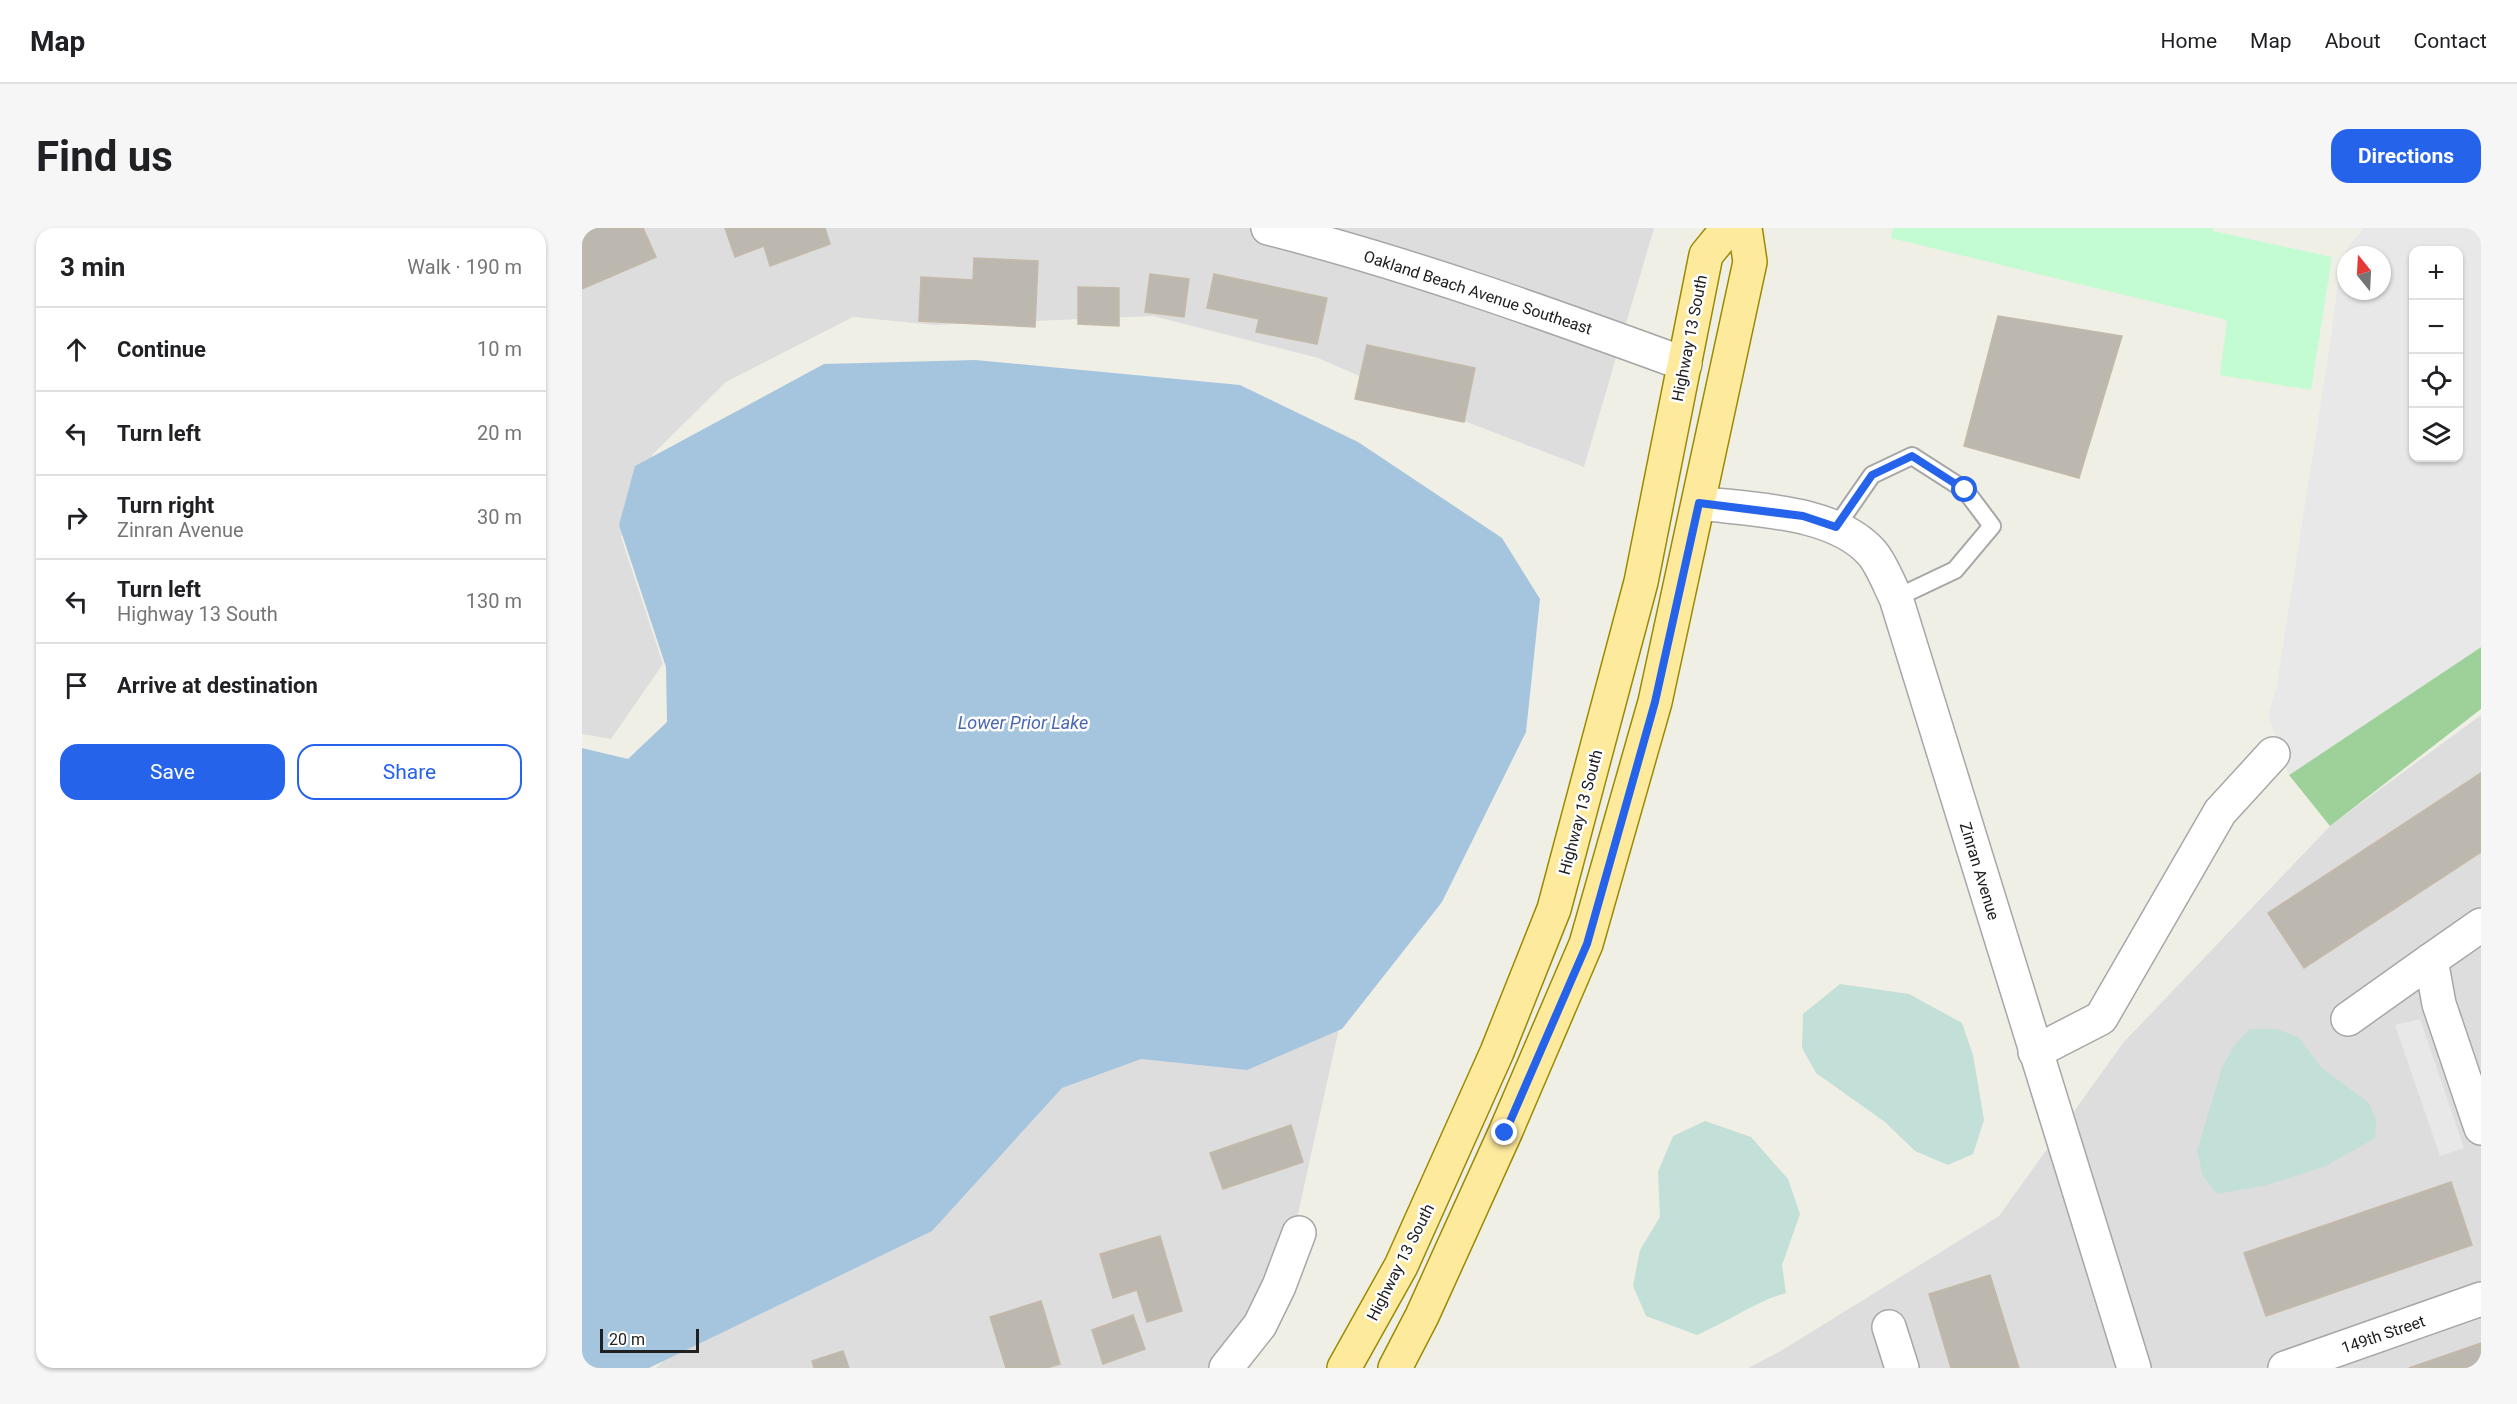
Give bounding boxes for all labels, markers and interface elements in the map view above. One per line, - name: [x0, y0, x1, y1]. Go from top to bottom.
- text: Map: [30, 25, 85, 58]
- text: Home: [2161, 29, 2217, 53]
- text: Map: [2250, 29, 2292, 53]
- text: About: [2325, 29, 2381, 53]
- text: Contact: [2414, 29, 2487, 53]
- button: Directions: [2331, 129, 2481, 183]
- text: Find us: [36, 132, 173, 181]
- north arrow: [2337, 246, 2391, 300]
- map controls: [2409, 246, 2463, 462]
- button: +: [2409, 246, 2463, 300]
- street label: Oakland Beach Avenue Southeast: [1361, 247, 1594, 338]
- text: 3 min: [60, 252, 125, 282]
- text: Walk · 190 m: [407, 255, 522, 279]
- street label: Highway 13 South: [1668, 273, 1711, 403]
- button: −: [2409, 300, 2463, 354]
- icon: ahead: [60, 333, 93, 366]
- text: Continue: [117, 337, 206, 362]
- text: 10 m: [477, 337, 522, 361]
- button: locate: [2409, 354, 2463, 408]
- button: layers: [2409, 408, 2463, 462]
- icon: left: [60, 417, 93, 450]
- text: Turn left: [117, 421, 201, 446]
- text: 20 m: [477, 421, 522, 445]
- route start: [1951, 476, 1977, 502]
- text: Turn right: [117, 493, 214, 518]
- icon: right: [60, 501, 93, 534]
- text: 30 m: [477, 505, 522, 529]
- text: Zinran Avenue: [117, 518, 244, 542]
- text: Turn left: [117, 577, 201, 602]
- icon: left: [60, 585, 93, 618]
- text: 130 m: [466, 589, 522, 613]
- text: Highway 13 South: [117, 602, 278, 626]
- icon: arrive: [60, 669, 93, 702]
- text: Arrive at destination: [117, 673, 318, 698]
- water label: Lower Prior Lake: [958, 712, 1088, 733]
- button: Save: [60, 744, 285, 800]
- button: Share: [297, 744, 522, 800]
- street label: Highway 13 South: [1555, 748, 1606, 877]
- street label: Zinran Avenue: [1956, 820, 2003, 922]
- route end: [1491, 1119, 1517, 1145]
- street label: Highway 13 South: [1363, 1201, 1438, 1324]
- street label: 149th Street: [2339, 1311, 2427, 1358]
- scale bar: [600, 1326, 699, 1354]
- text: 20 m: [609, 1330, 645, 1349]

